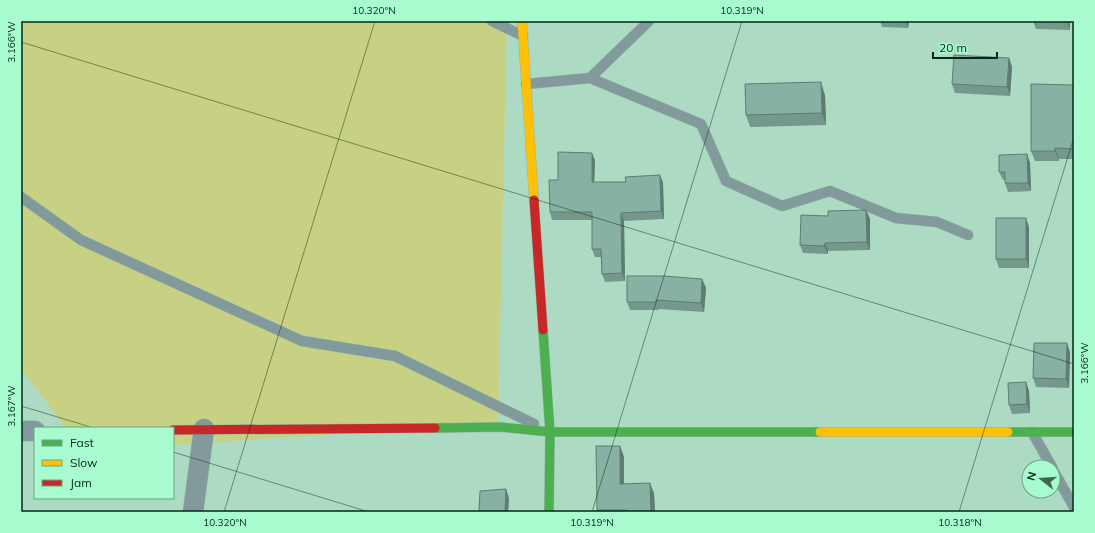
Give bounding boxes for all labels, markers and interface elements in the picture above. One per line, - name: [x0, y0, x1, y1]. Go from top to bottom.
- text: 10.320°N: [352, 4, 396, 17]
- text: 10.319°N: [720, 4, 764, 17]
- text: 3.166°W: [5, 21, 18, 63]
- scale bar: [933, 34, 997, 60]
- text: 20 m: [939, 40, 967, 55]
- text: 3.166°W: [1078, 342, 1091, 384]
- text: 3.167°W: [5, 385, 18, 427]
- legend: [34, 427, 174, 499]
- text: Fast: [70, 435, 94, 450]
- text: Slow: [70, 455, 98, 470]
- north arrow: [1021, 459, 1061, 499]
- text: N: [1024, 470, 1039, 482]
- text: Jam: [70, 475, 92, 490]
- text: 10.320°N: [203, 516, 247, 529]
- text: 10.319°N: [570, 516, 614, 529]
- text: 10.318°N: [938, 516, 982, 529]

